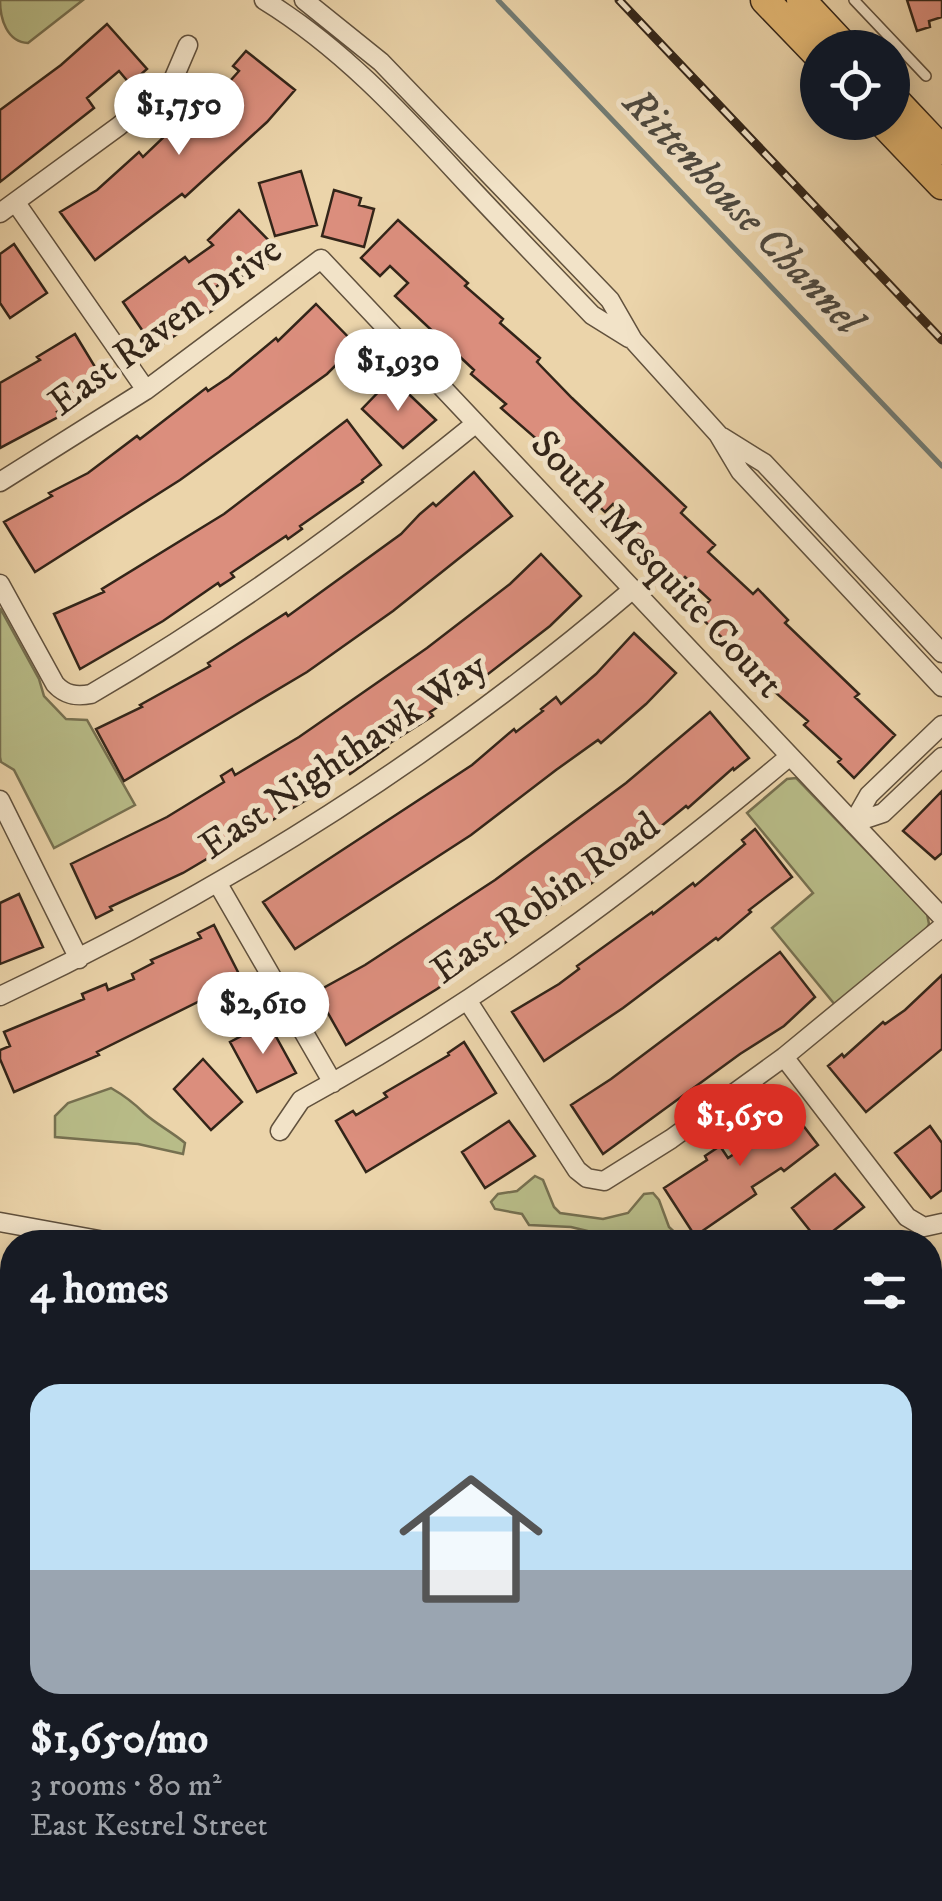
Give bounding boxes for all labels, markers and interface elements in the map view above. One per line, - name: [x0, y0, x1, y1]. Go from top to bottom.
- map controls: [800, 30, 910, 140]
- button: locate: [800, 30, 910, 140]
- pin: $1,750: [98, 73, 260, 158]
- water label: Rittenhouse Channel: [610, 77, 876, 349]
- text: $1,750: [136, 85, 222, 125]
- street label: East Raven Drive: [40, 226, 292, 428]
- pin: $1,930: [317, 329, 479, 414]
- text: $1,930: [357, 341, 439, 381]
- street label: South Mesquite Court: [519, 421, 793, 709]
- street label: East Nighthawk Way: [191, 642, 498, 872]
- street label: East Robin Road: [422, 802, 670, 996]
- pin: $2,610: [182, 972, 344, 1057]
- text: $2,610: [219, 984, 307, 1024]
- pin: $1,650: [659, 1084, 821, 1169]
- text: $1,650: [696, 1096, 784, 1136]
- icon: filters: [857, 1263, 912, 1318]
- text: 4 homes: [30, 1264, 168, 1316]
- icon: home: [381, 1449, 561, 1629]
- text: $1,650/mo: [30, 1714, 208, 1766]
- text: 3 rooms · 80 m²: [30, 1766, 222, 1806]
- text: East Kestrel Street: [30, 1806, 268, 1846]

